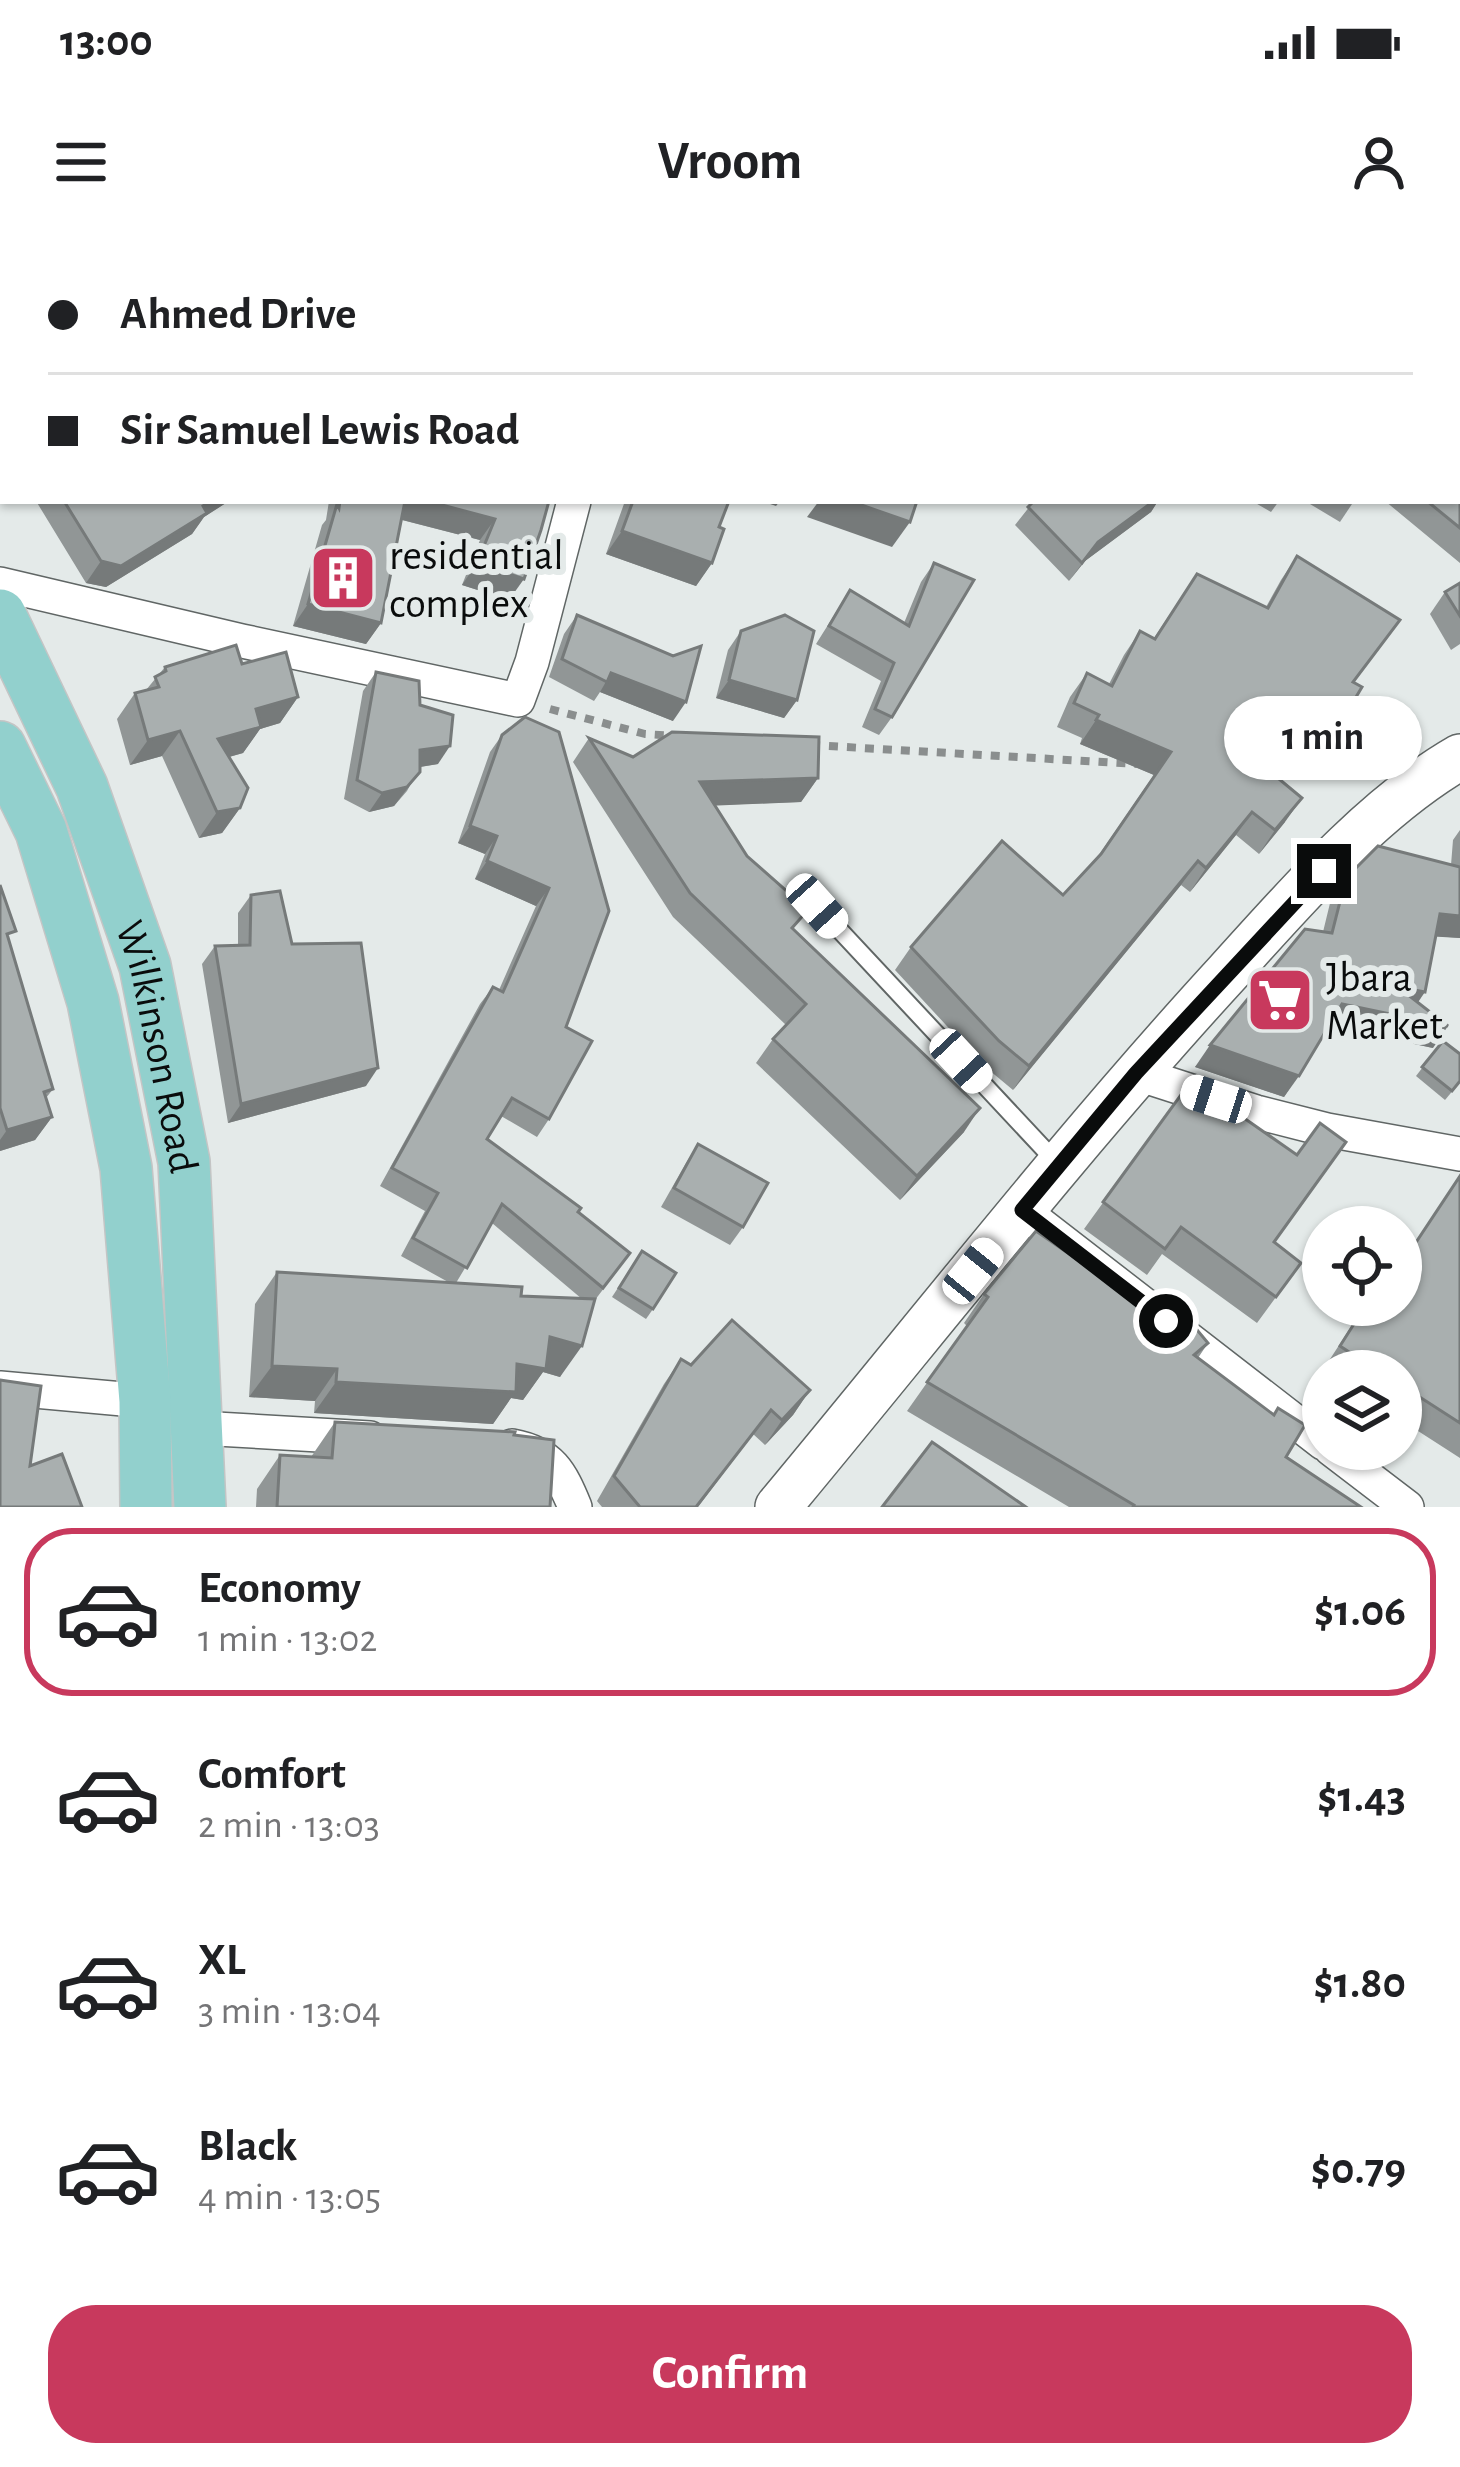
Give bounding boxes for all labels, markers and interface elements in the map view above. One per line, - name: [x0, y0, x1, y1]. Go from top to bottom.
- text: 13:00: [60, 19, 153, 64]
- icon: menu: [48, 129, 114, 195]
- icon: person: [1346, 129, 1412, 195]
- text: Vroom: [658, 135, 802, 189]
- text: Ahmed Drive: [120, 292, 357, 337]
- text: Sir Samuel Lewis Road: [120, 408, 519, 453]
- place label: residential complex: [389, 535, 564, 625]
- building icon: residential complex: [308, 543, 378, 613]
- callout: 1 min: [1225, 697, 1423, 781]
- text: 1 min: [1282, 718, 1364, 757]
- route end: [1297, 844, 1351, 898]
- car: [780, 867, 854, 945]
- street label: Wilkinson Road: [108, 916, 205, 1177]
- place label: Jbara Market: [1326, 957, 1443, 1047]
- supermarket icon: Jbara Market: [1245, 965, 1315, 1035]
- car: [923, 1022, 999, 1100]
- car: [1176, 1071, 1256, 1127]
- map controls: [1302, 1206, 1422, 1470]
- button: locate: [1302, 1206, 1422, 1326]
- car: [936, 1232, 1010, 1310]
- route start: [1139, 1294, 1193, 1348]
- button: layers: [1302, 1350, 1422, 1470]
- icon: car: [54, 1558, 162, 1666]
- text: Economy: [198, 1566, 361, 1611]
- text: $1.06: [1314, 1589, 1406, 1634]
- text: 1 min · 13:02: [198, 1620, 377, 1659]
- icon: car: [54, 1744, 162, 1852]
- text: Comfort: [198, 1752, 346, 1797]
- text: $1.43: [1317, 1775, 1406, 1820]
- text: 2 min · 13:03: [198, 1806, 380, 1845]
- icon: car: [54, 1930, 162, 2038]
- text: XL: [198, 1938, 246, 1983]
- text: $1.80: [1314, 1961, 1406, 2006]
- text: 3 min · 13:04: [198, 1992, 381, 2031]
- icon: car: [54, 2116, 162, 2224]
- text: Black: [198, 2124, 297, 2169]
- text: $0.79: [1311, 2147, 1406, 2192]
- text: 4 min · 13:05: [198, 2178, 381, 2217]
- button: Confirm: [48, 2305, 1412, 2443]

